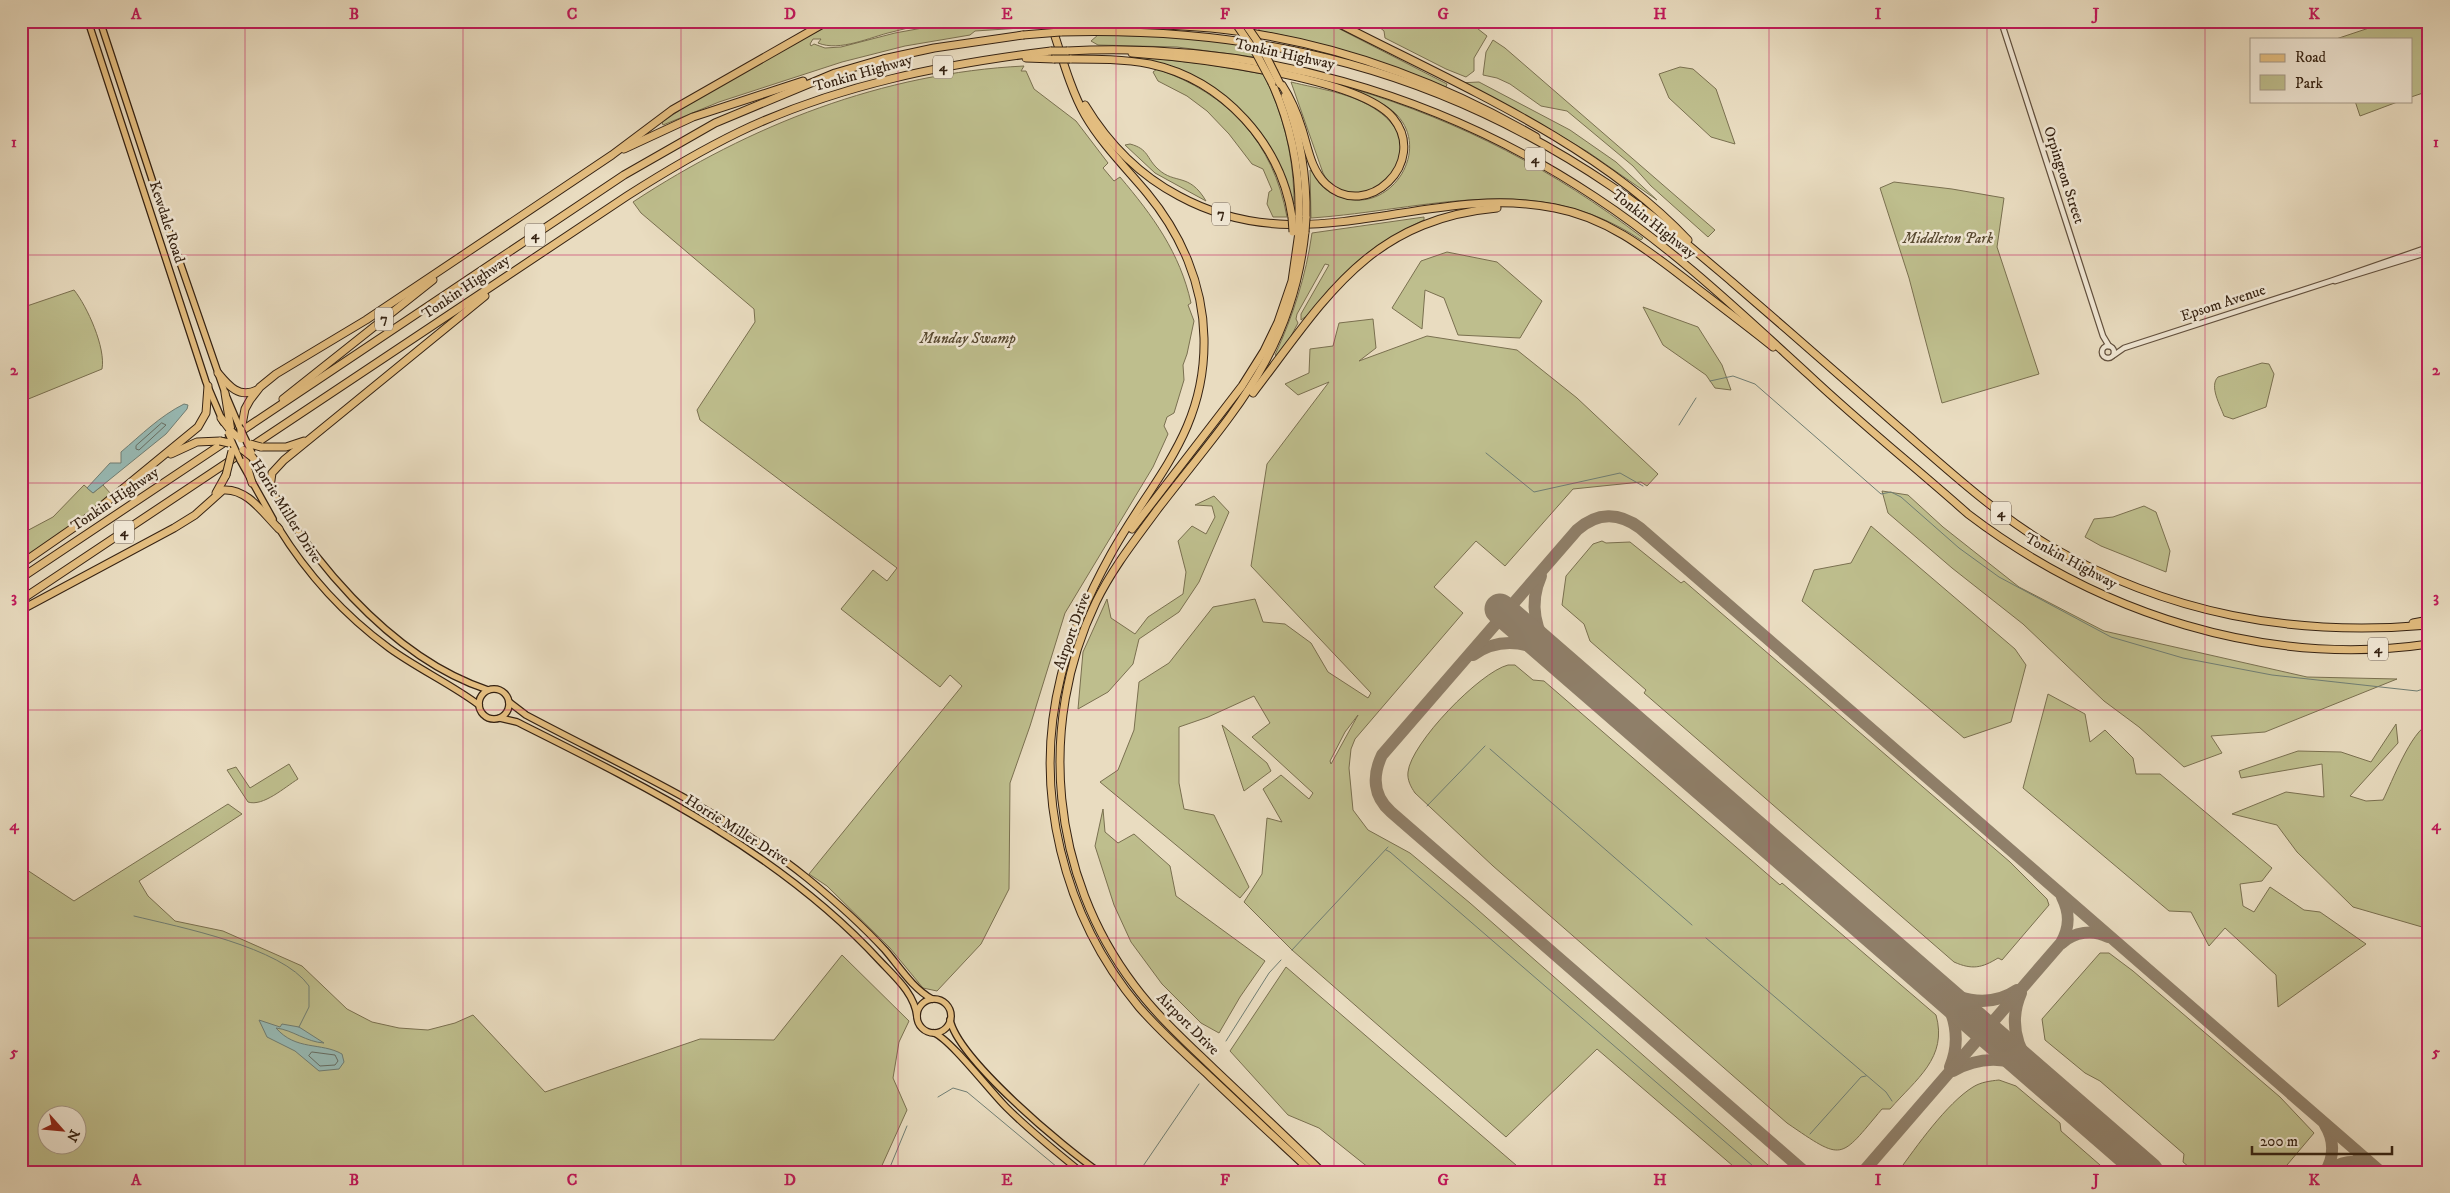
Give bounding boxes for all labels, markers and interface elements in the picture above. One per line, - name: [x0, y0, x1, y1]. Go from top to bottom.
- text: A: [130, 4, 142, 24]
- text: B: [349, 4, 359, 24]
- text: C: [567, 4, 577, 24]
- text: D: [784, 4, 796, 24]
- text: E: [1001, 4, 1013, 24]
- text: F: [1220, 4, 1230, 24]
- text: G: [1437, 4, 1449, 24]
- text: H: [1653, 4, 1667, 24]
- text: I: [1875, 4, 1882, 24]
- text: J: [2091, 4, 2100, 24]
- text: K: [2308, 4, 2320, 24]
- street label: Tonkin Highway: [1233, 34, 1338, 74]
- legend: [2250, 38, 2412, 102]
- text: Road: [2295, 48, 2327, 67]
- street label: Tonkin Highway: [811, 50, 915, 96]
- road number: 4: [933, 56, 953, 78]
- text: Park: [2295, 74, 2324, 93]
- street label: Orpington Street: [2039, 124, 2089, 226]
- text: 1: [11, 132, 17, 152]
- text: 1: [2433, 132, 2439, 152]
- road number: 4: [1525, 148, 1545, 170]
- street label: Kewdale Road: [145, 179, 189, 266]
- street label: Tonkin Highway: [1608, 185, 1701, 263]
- road number: 7: [1212, 202, 1230, 225]
- road number: 4: [525, 224, 545, 246]
- park label: Middleton Park: [1902, 229, 1994, 248]
- street label: Tonkin Highway: [418, 250, 514, 323]
- street label: Epsom Avenue: [2178, 280, 2268, 326]
- road number: 7: [375, 308, 393, 330]
- park label: Munday Swamp: [919, 329, 1016, 348]
- text: 2: [10, 360, 19, 380]
- text: 2: [2432, 360, 2441, 380]
- street label: Horrie Miller Drive: [246, 456, 326, 566]
- street label: Tonkin Highway: [67, 462, 163, 535]
- road number: 4: [1991, 502, 2011, 524]
- road number: 4: [114, 520, 134, 544]
- street label: Tonkin Highway: [2022, 529, 2121, 594]
- text: 3: [11, 587, 17, 607]
- text: 3: [2433, 587, 2439, 607]
- street label: Airport Drive: [1049, 590, 1095, 672]
- road number: 4: [2368, 638, 2388, 661]
- street label: Horrie Miller Drive: [682, 790, 792, 870]
- text: 4: [8, 815, 19, 835]
- text: 4: [2430, 815, 2441, 835]
- street label: Airport Drive: [1153, 989, 1223, 1059]
- text: 5: [9, 1042, 18, 1062]
- text: 5: [2431, 1042, 2440, 1062]
- north arrow: [38, 1106, 88, 1156]
- scale bar: [2252, 1123, 2392, 1155]
- text: N: [62, 1126, 83, 1145]
- text: 200 m: [2260, 1132, 2298, 1151]
- text: A: [130, 1170, 142, 1190]
- text: B: [349, 1170, 359, 1190]
- text: C: [567, 1170, 577, 1190]
- text: D: [784, 1170, 796, 1190]
- text: E: [1001, 1170, 1013, 1190]
- text: F: [1220, 1170, 1230, 1190]
- text: G: [1437, 1170, 1449, 1190]
- text: H: [1653, 1170, 1667, 1190]
- text: I: [1875, 1170, 1882, 1190]
- text: J: [2091, 1170, 2100, 1190]
- text: K: [2308, 1170, 2320, 1190]

